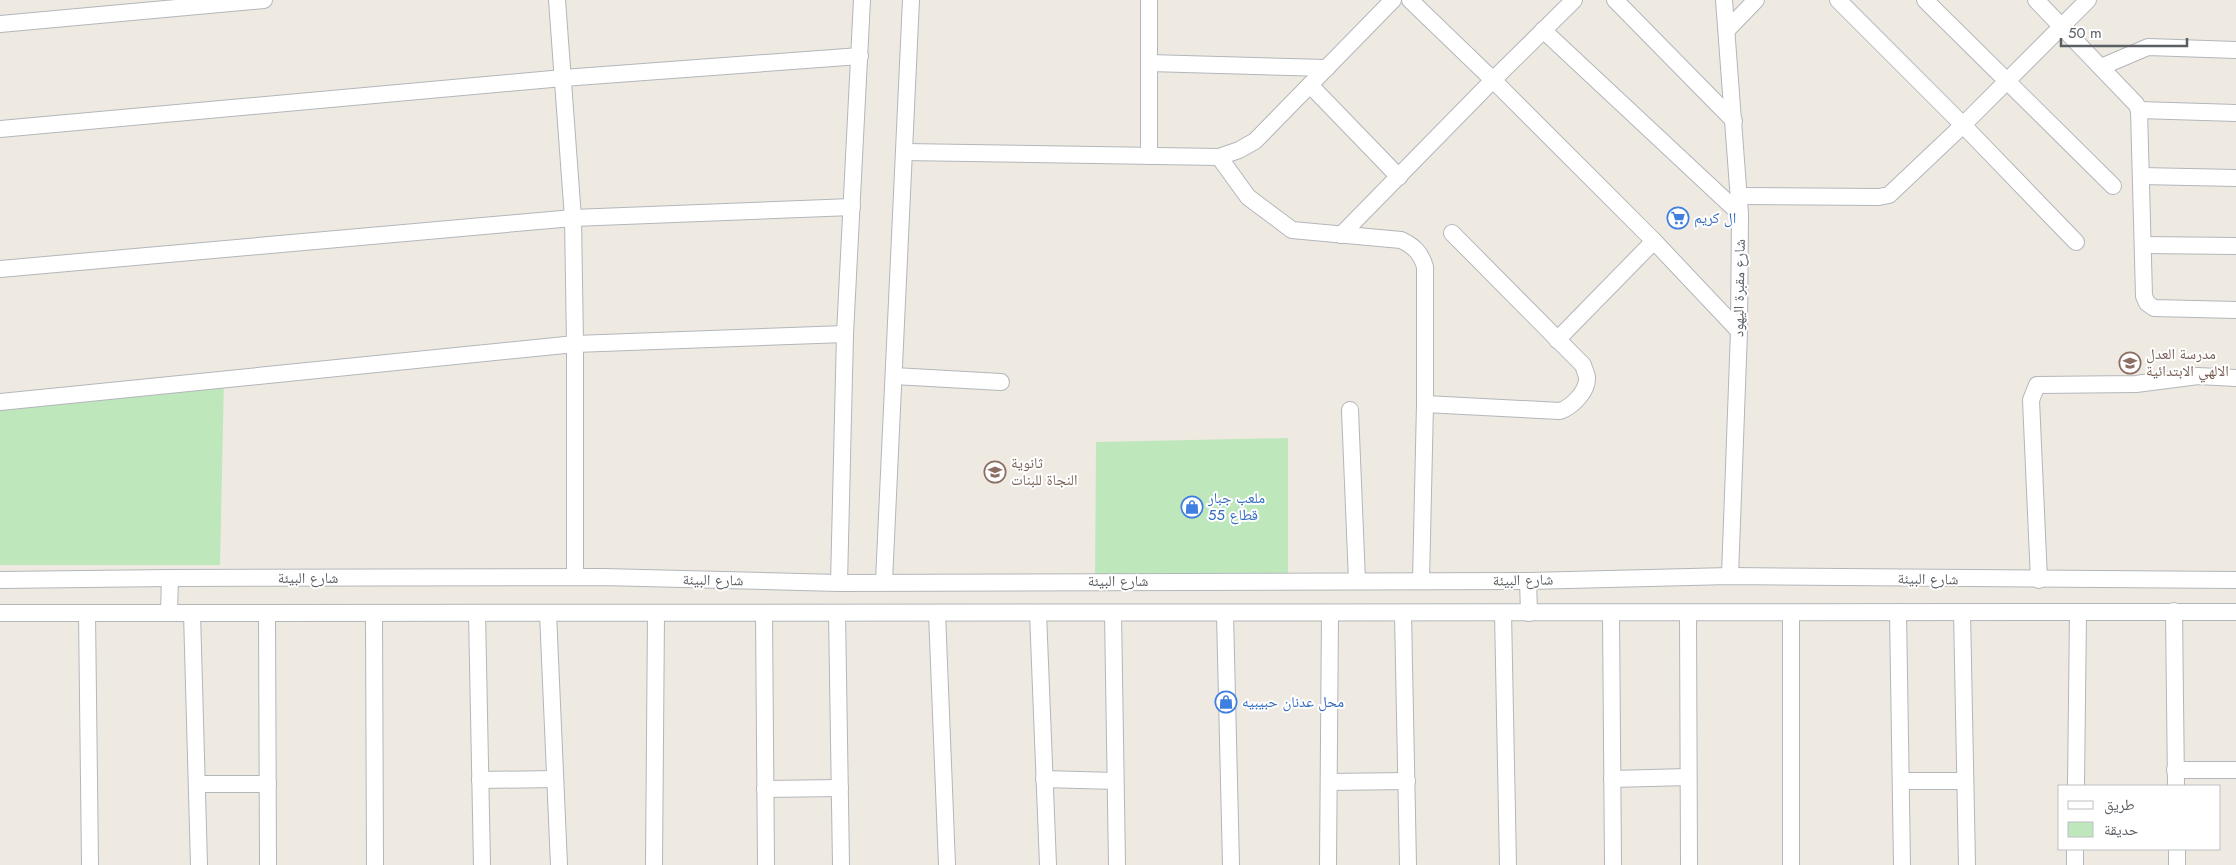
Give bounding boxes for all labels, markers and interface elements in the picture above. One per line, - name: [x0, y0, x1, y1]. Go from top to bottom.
- scale bar: [2061, 15, 2187, 47]
- text: 50 m: [2068, 22, 2102, 44]
- supermarket icon: ال كريم: [1666, 206, 1690, 230]
- place label: ال كريم: [1694, 207, 1736, 229]
- street label: شارع مقبرة اليهود: [1727, 239, 1751, 337]
- place label: مدرسة العدل الالهي الابتدائية: [2146, 343, 2229, 383]
- school or university icon: مدرسة العدل الالهي الابتدائية: [2118, 351, 2142, 375]
- place label: ثانوية النجاة للبنات: [1011, 452, 1078, 491]
- school or university icon: ثانوية النجاة للبنات: [983, 460, 1007, 484]
- place label: ملعب جبار قطاع 55: [1207, 487, 1265, 526]
- shop icon: ملعب جبار قطاع 55: [1180, 495, 1204, 519]
- street label: شارع البيئة: [278, 567, 338, 589]
- street label: شارع البيئة: [1897, 567, 1959, 591]
- street label: شارع البيئة: [682, 568, 744, 592]
- street label: شارع البيئة: [1492, 568, 1554, 592]
- street label: شارع البيئة: [1088, 570, 1148, 592]
- shop icon: محل عدنان حبيبيه: [1214, 690, 1238, 714]
- place label: محل عدنان حبيبيه: [1242, 691, 1344, 713]
- legend: [2058, 785, 2221, 850]
- text: طريق: [2104, 794, 2135, 816]
- text: حديقة: [2104, 819, 2139, 841]

